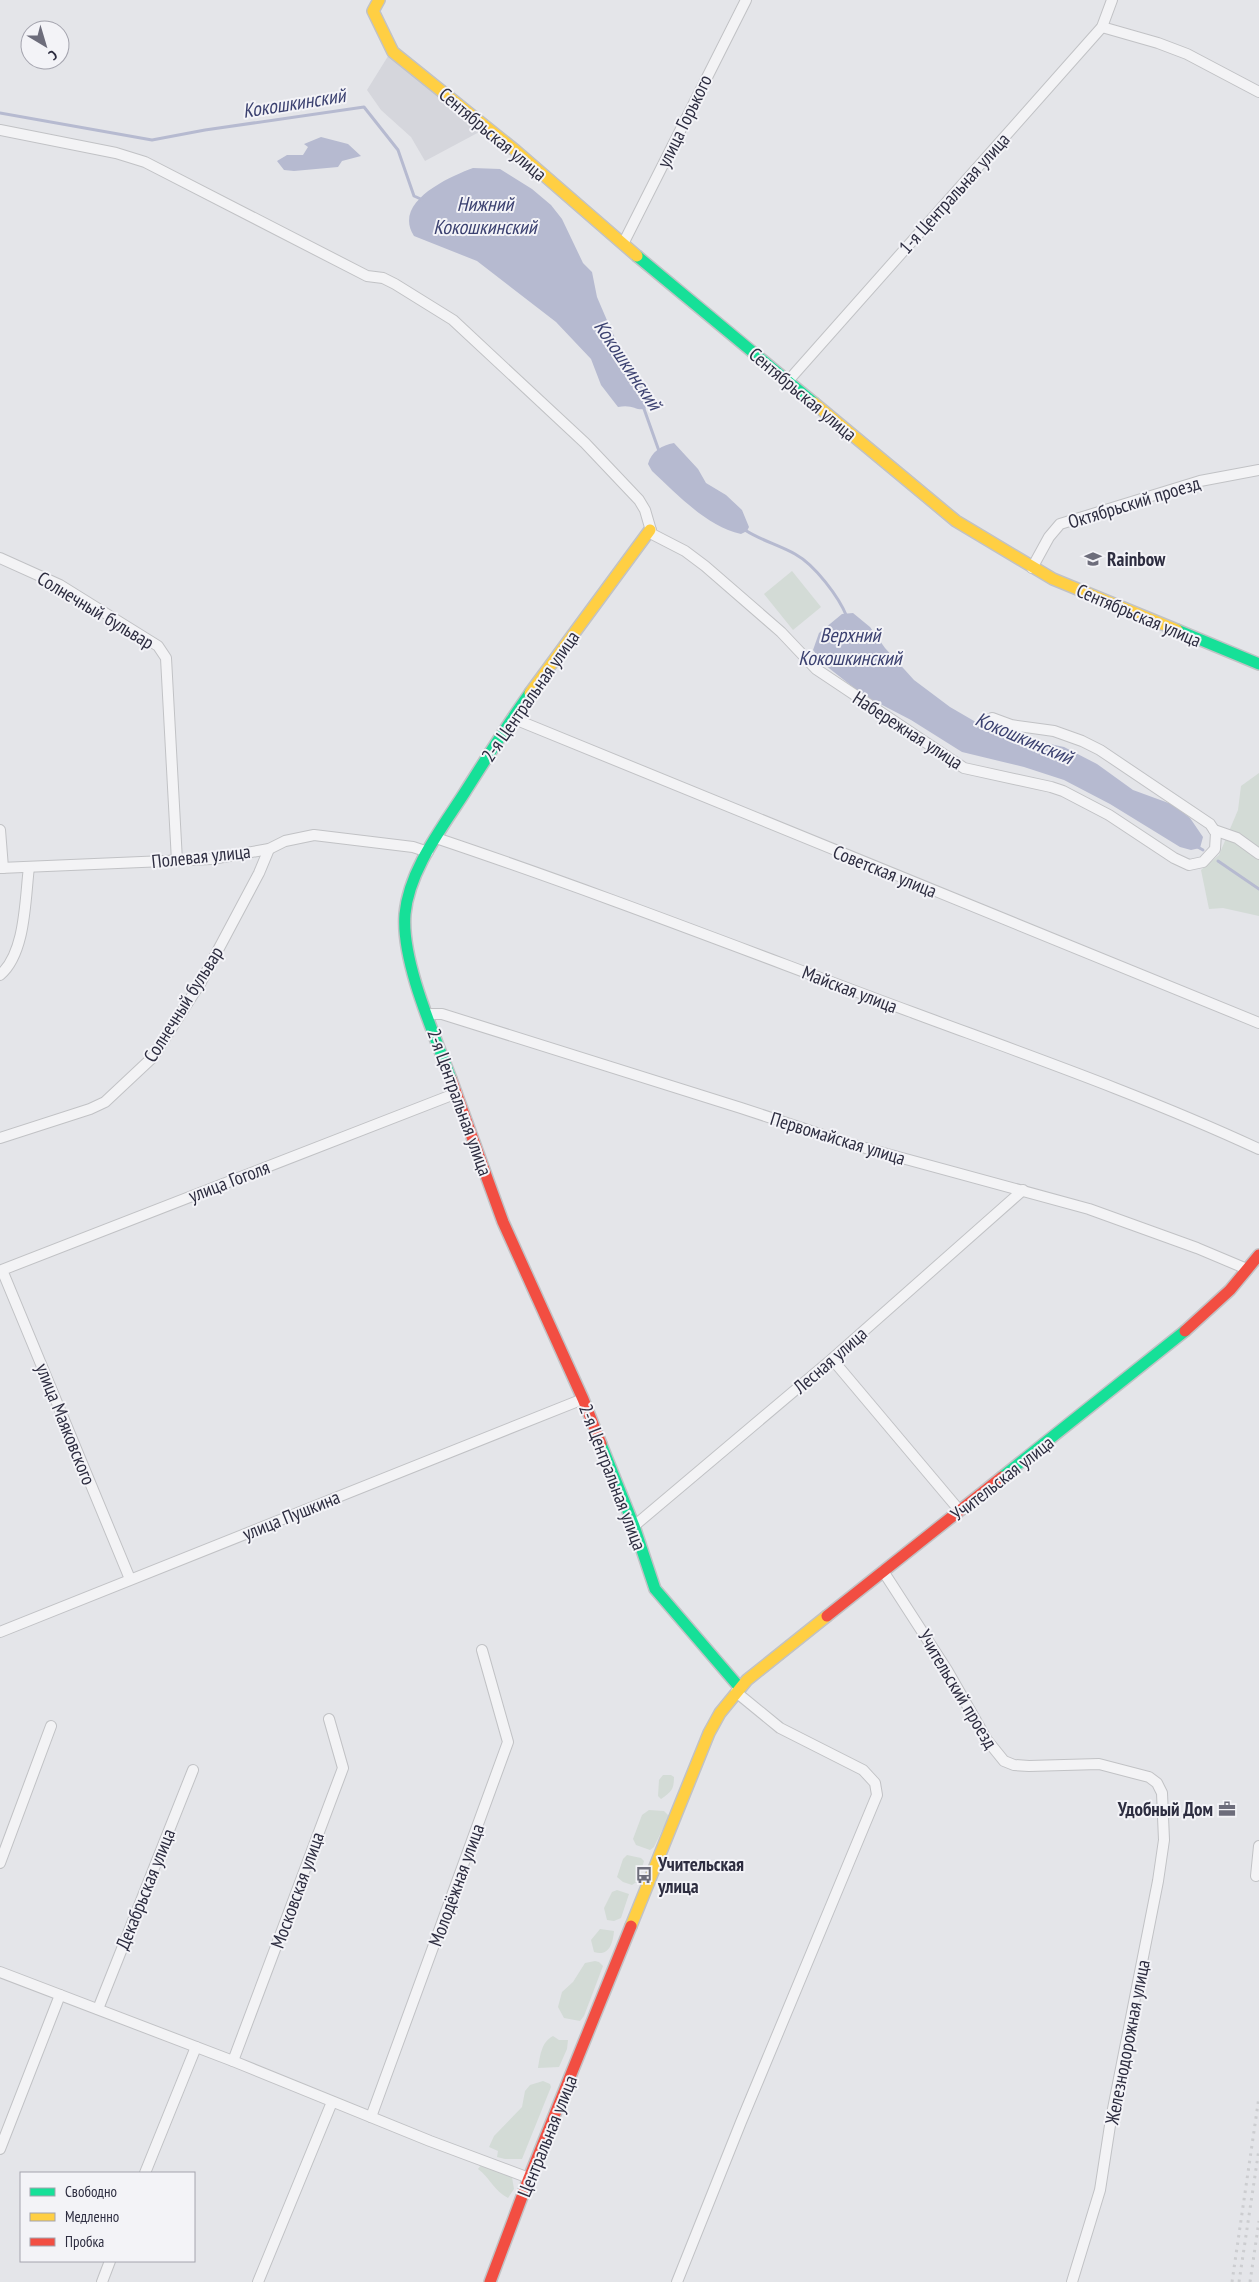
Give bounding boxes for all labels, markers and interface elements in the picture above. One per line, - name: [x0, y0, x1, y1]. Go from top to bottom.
- north arrow: [20, 20, 70, 70]
- text: С: [44, 46, 61, 65]
- street label: улица Горького: [651, 70, 717, 172]
- water label: Кокошкинский: [241, 82, 349, 124]
- street label: Сентябрьская улица: [434, 82, 552, 186]
- street label: 1-я Центральная улица: [893, 128, 1015, 258]
- water label: Нижний Кокошкинский: [433, 191, 539, 240]
- water label: Кокошкинский: [588, 315, 669, 417]
- street label: Сентябрьская улица: [744, 342, 862, 446]
- street label: Октябрьский проезд: [1065, 470, 1204, 534]
- place label: Rainbow: [1107, 547, 1166, 571]
- school or university icon: Rainbow: [1083, 549, 1103, 569]
- street label: Солнечный бульвар: [33, 566, 159, 654]
- street label: Сентябрьская улица: [1073, 578, 1205, 652]
- water label: Верхний Кокошкинский: [798, 622, 904, 671]
- street label: 2-я Центральная улица: [476, 626, 584, 766]
- street label: Набережная улица: [849, 686, 967, 774]
- water label: Кокошкинский: [971, 706, 1079, 771]
- street label: Полевая улица: [150, 839, 252, 873]
- street label: Советская улица: [830, 839, 940, 903]
- street label: Солнечный бульвар: [138, 942, 228, 1066]
- street label: Майская улица: [799, 960, 901, 1018]
- street label: 2-я Центральная улица: [422, 1025, 498, 1179]
- street label: Первомайская улица: [768, 1106, 908, 1170]
- street label: улица Гоголя: [185, 1155, 273, 1207]
- street label: Лесная улица: [787, 1321, 872, 1399]
- street label: улица Маяковского: [31, 1360, 101, 1488]
- street label: 2-я Центральная улица: [574, 1401, 652, 1553]
- street label: Учительская улица: [946, 1430, 1058, 1526]
- street label: улица Пушкина: [239, 1485, 343, 1545]
- street label: Учительский проезд: [913, 1625, 1003, 1754]
- place label: Удобный Дом: [1117, 1797, 1213, 1821]
- office icon: Удобный Дом: [1217, 1799, 1237, 1819]
- street label: Молодёжная улица: [423, 1820, 489, 1950]
- street label: Декабрьская улица: [110, 1825, 180, 1953]
- street label: Московская улица: [265, 1829, 329, 1951]
- place label: Учительская улица: [657, 1852, 744, 1898]
- bus stop icon: Учительская улица: [634, 1865, 654, 1885]
- street label: Железнодорожная улица: [1099, 1958, 1155, 2127]
- street label: Центральная улица: [512, 2072, 582, 2200]
- legend: [20, 2172, 195, 2262]
- text: Свободно: [65, 2182, 117, 2201]
- text: Медленно: [65, 2207, 119, 2226]
- text: Пробка: [65, 2232, 104, 2251]

